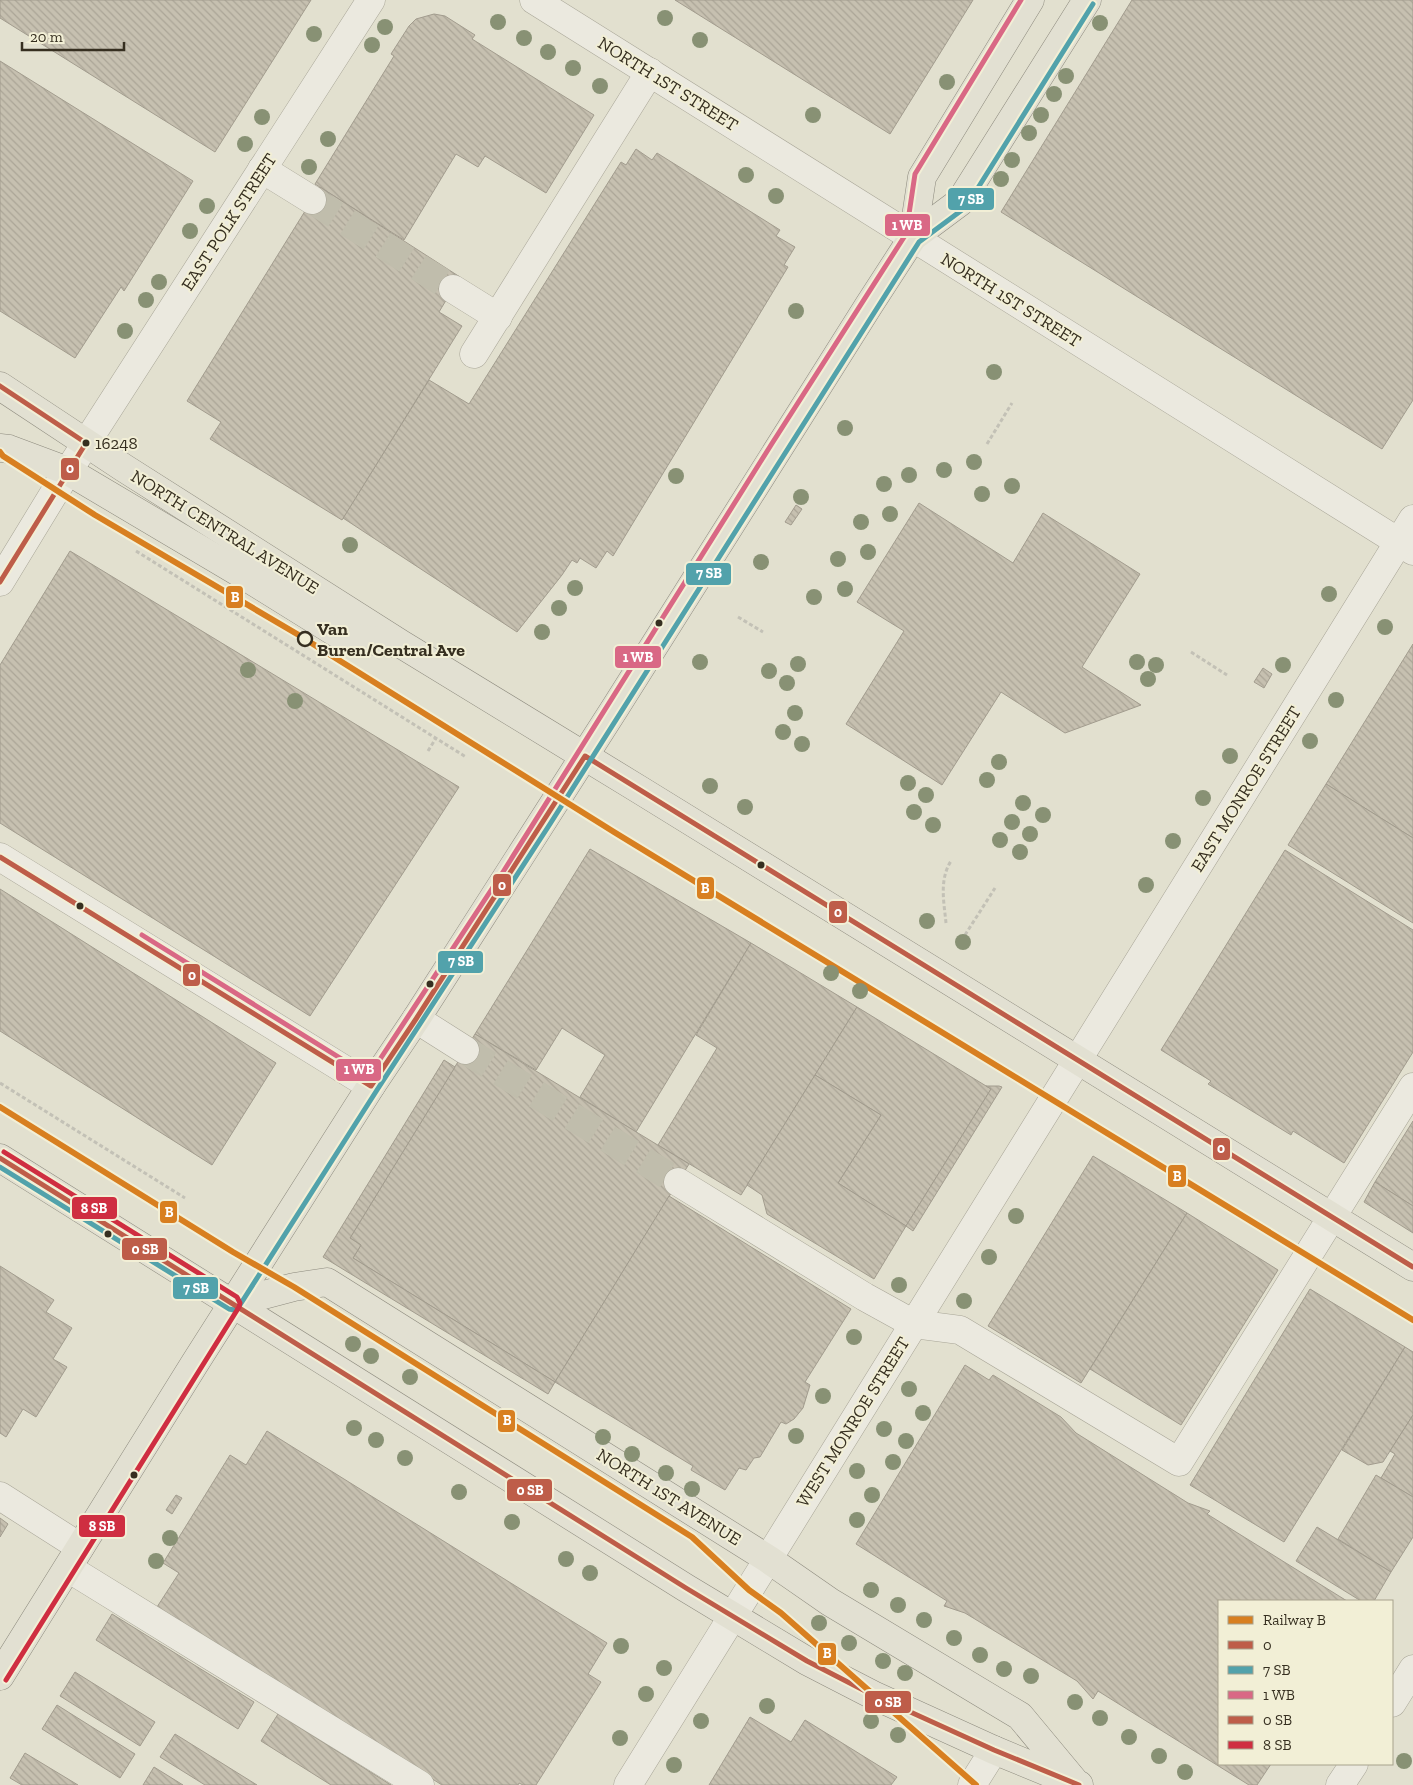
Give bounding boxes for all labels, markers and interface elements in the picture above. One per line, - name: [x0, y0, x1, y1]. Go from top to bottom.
- scale bar: [22, 20, 125, 52]
- text: 20 m: [30, 28, 63, 46]
- street label: NORTH 1ST STREET: [594, 32, 742, 136]
- street label: EAST POLK STREET: [176, 149, 282, 295]
- line badge: 7 SB: [947, 187, 995, 211]
- text: 7 SB: [958, 191, 984, 208]
- line badge: 1 WB: [884, 213, 931, 237]
- text: 1 WB: [892, 217, 922, 234]
- street label: NORTH 1ST STREET: [937, 248, 1085, 352]
- place label: 16248: [95, 433, 138, 453]
- marker: 16248: [81, 438, 91, 448]
- line badge: 0: [60, 457, 80, 481]
- text: 0: [66, 460, 74, 477]
- street label: NORTH CENTRAL AVENUE: [127, 465, 323, 599]
- line badge: 7 SB: [685, 562, 732, 586]
- text: 7 SB: [696, 565, 722, 582]
- line badge: B: [225, 585, 244, 609]
- text: B: [231, 589, 240, 606]
- place label: Van Buren/Central Ave: [317, 618, 465, 661]
- unlabelled marker: [654, 618, 664, 628]
- marker: Van Buren/Central Ave: [297, 631, 313, 647]
- line badge: 1 WB: [614, 645, 662, 669]
- text: 1 WB: [623, 649, 653, 666]
- street label: EAST MONROE STREET: [1186, 702, 1306, 876]
- unlabelled marker: [756, 860, 766, 870]
- line badge: 0: [492, 873, 512, 897]
- line badge: B: [696, 876, 715, 900]
- text: 0: [498, 877, 506, 894]
- text: B: [701, 880, 710, 897]
- line badge: 0: [828, 900, 848, 924]
- unlabelled marker: [75, 901, 85, 911]
- text: 0: [834, 904, 842, 921]
- line badge: 7 SB: [437, 950, 484, 974]
- text: 7 SB: [448, 953, 474, 970]
- line badge: 0: [182, 963, 201, 987]
- text: 0: [188, 967, 196, 984]
- unlabelled marker: [425, 979, 435, 989]
- line badge: 1 WB: [335, 1058, 382, 1082]
- text: 1 WB: [344, 1061, 374, 1078]
- line badge: 0: [1212, 1137, 1231, 1161]
- text: 0: [1217, 1140, 1225, 1157]
- line badge: B: [1167, 1164, 1187, 1188]
- text: B: [1173, 1168, 1182, 1185]
- line badge: 8 SB: [71, 1196, 118, 1220]
- text: 8 SB: [81, 1200, 108, 1217]
- line badge: B: [159, 1200, 178, 1224]
- text: B: [165, 1204, 174, 1221]
- unlabelled marker: [103, 1229, 113, 1239]
- line badge: 0 SB: [121, 1237, 168, 1261]
- text: 0 SB: [131, 1241, 159, 1258]
- line badge: 7 SB: [172, 1276, 219, 1300]
- text: 7 SB: [183, 1280, 209, 1297]
- street label: WEST MONROE STREET: [792, 1333, 914, 1511]
- line badge: B: [497, 1409, 516, 1433]
- text: B: [503, 1412, 512, 1429]
- street label: NORTH 1ST AVENUE: [593, 1444, 745, 1550]
- unlabelled marker: [129, 1470, 139, 1480]
- line badge: 0 SB: [506, 1478, 553, 1502]
- text: 0 SB: [516, 1482, 544, 1499]
- line badge: 8 SB: [78, 1514, 126, 1538]
- text: 8 SB: [89, 1518, 116, 1535]
- legend: [1218, 1600, 1393, 1765]
- text: Railway B: [1263, 1611, 1326, 1629]
- text: 0: [1263, 1636, 1272, 1654]
- line badge: B: [817, 1642, 837, 1666]
- text: B: [823, 1645, 832, 1662]
- text: 7 SB: [1263, 1661, 1291, 1679]
- text: 1 WB: [1263, 1686, 1295, 1704]
- line badge: 0 SB: [864, 1690, 912, 1714]
- text: 0 SB: [874, 1694, 902, 1711]
- text: 0 SB: [1263, 1711, 1292, 1729]
- text: 8 SB: [1263, 1736, 1292, 1754]

